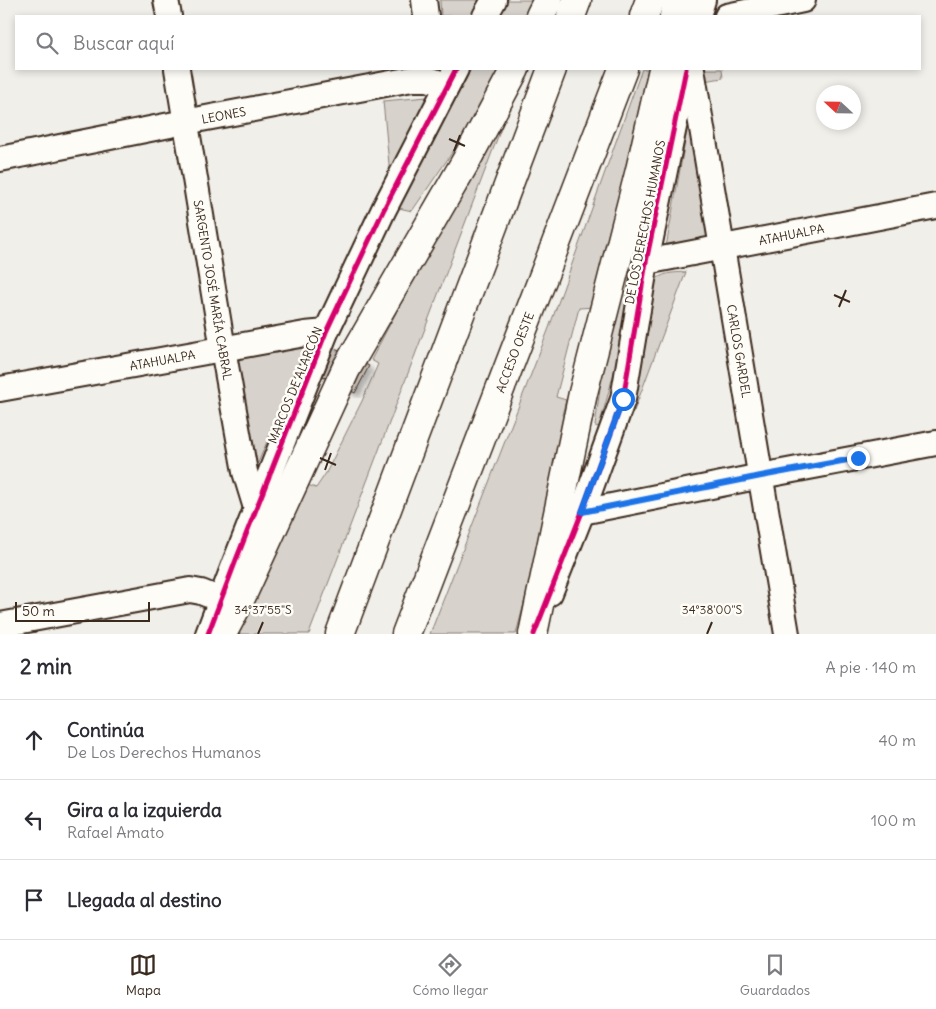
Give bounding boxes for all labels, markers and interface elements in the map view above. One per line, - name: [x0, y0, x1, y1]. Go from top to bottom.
- search box: [15, 15, 921, 70]
- icon: search: [33, 29, 61, 57]
- text: Buscar aquí: [73, 31, 174, 55]
- north arrow: [816, 85, 861, 130]
- street label: LEONES: [200, 103, 247, 126]
- street label: DE LOS DERECHOS HUMANOS: [622, 138, 668, 305]
- street label: SARGENTO JOSÉ MARÍA CABRAL: [191, 199, 236, 382]
- street label: ATAHUALPA: [757, 220, 826, 248]
- street label: CARLOS GARDEL: [724, 303, 755, 399]
- street label: ACCESO OESTE: [492, 310, 537, 395]
- street label: MARCOS DE ALARCÓN: [265, 324, 325, 446]
- street label: ATAHUALPA: [128, 346, 197, 373]
- route start: [612, 388, 635, 411]
- route end: [847, 447, 870, 470]
- scale bar: [15, 599, 150, 622]
- text: 50 m: [22, 602, 55, 620]
- text: 34°37'55"S: [234, 602, 292, 617]
- text: 34°38'00"S: [682, 602, 742, 617]
- text: 2 min: [20, 653, 72, 680]
- text: A pie · 140 m: [825, 657, 916, 677]
- text: Continúa: [67, 718, 144, 742]
- icon: ahead: [20, 726, 48, 754]
- text: 40 m: [878, 730, 916, 750]
- text: De Los Derechos Humanos: [67, 742, 261, 762]
- text: Gira a la izquierda: [67, 798, 222, 822]
- icon: left: [20, 806, 48, 834]
- text: 100 m: [871, 810, 916, 830]
- text: Rafael Amato: [67, 822, 164, 842]
- icon: arrive: [20, 886, 48, 914]
- text: Llegada al destino: [67, 888, 222, 912]
- tab: Mapa: [126, 951, 161, 999]
- tab: Cómo llegar: [413, 951, 488, 999]
- tab: Guardados: [740, 951, 810, 999]

